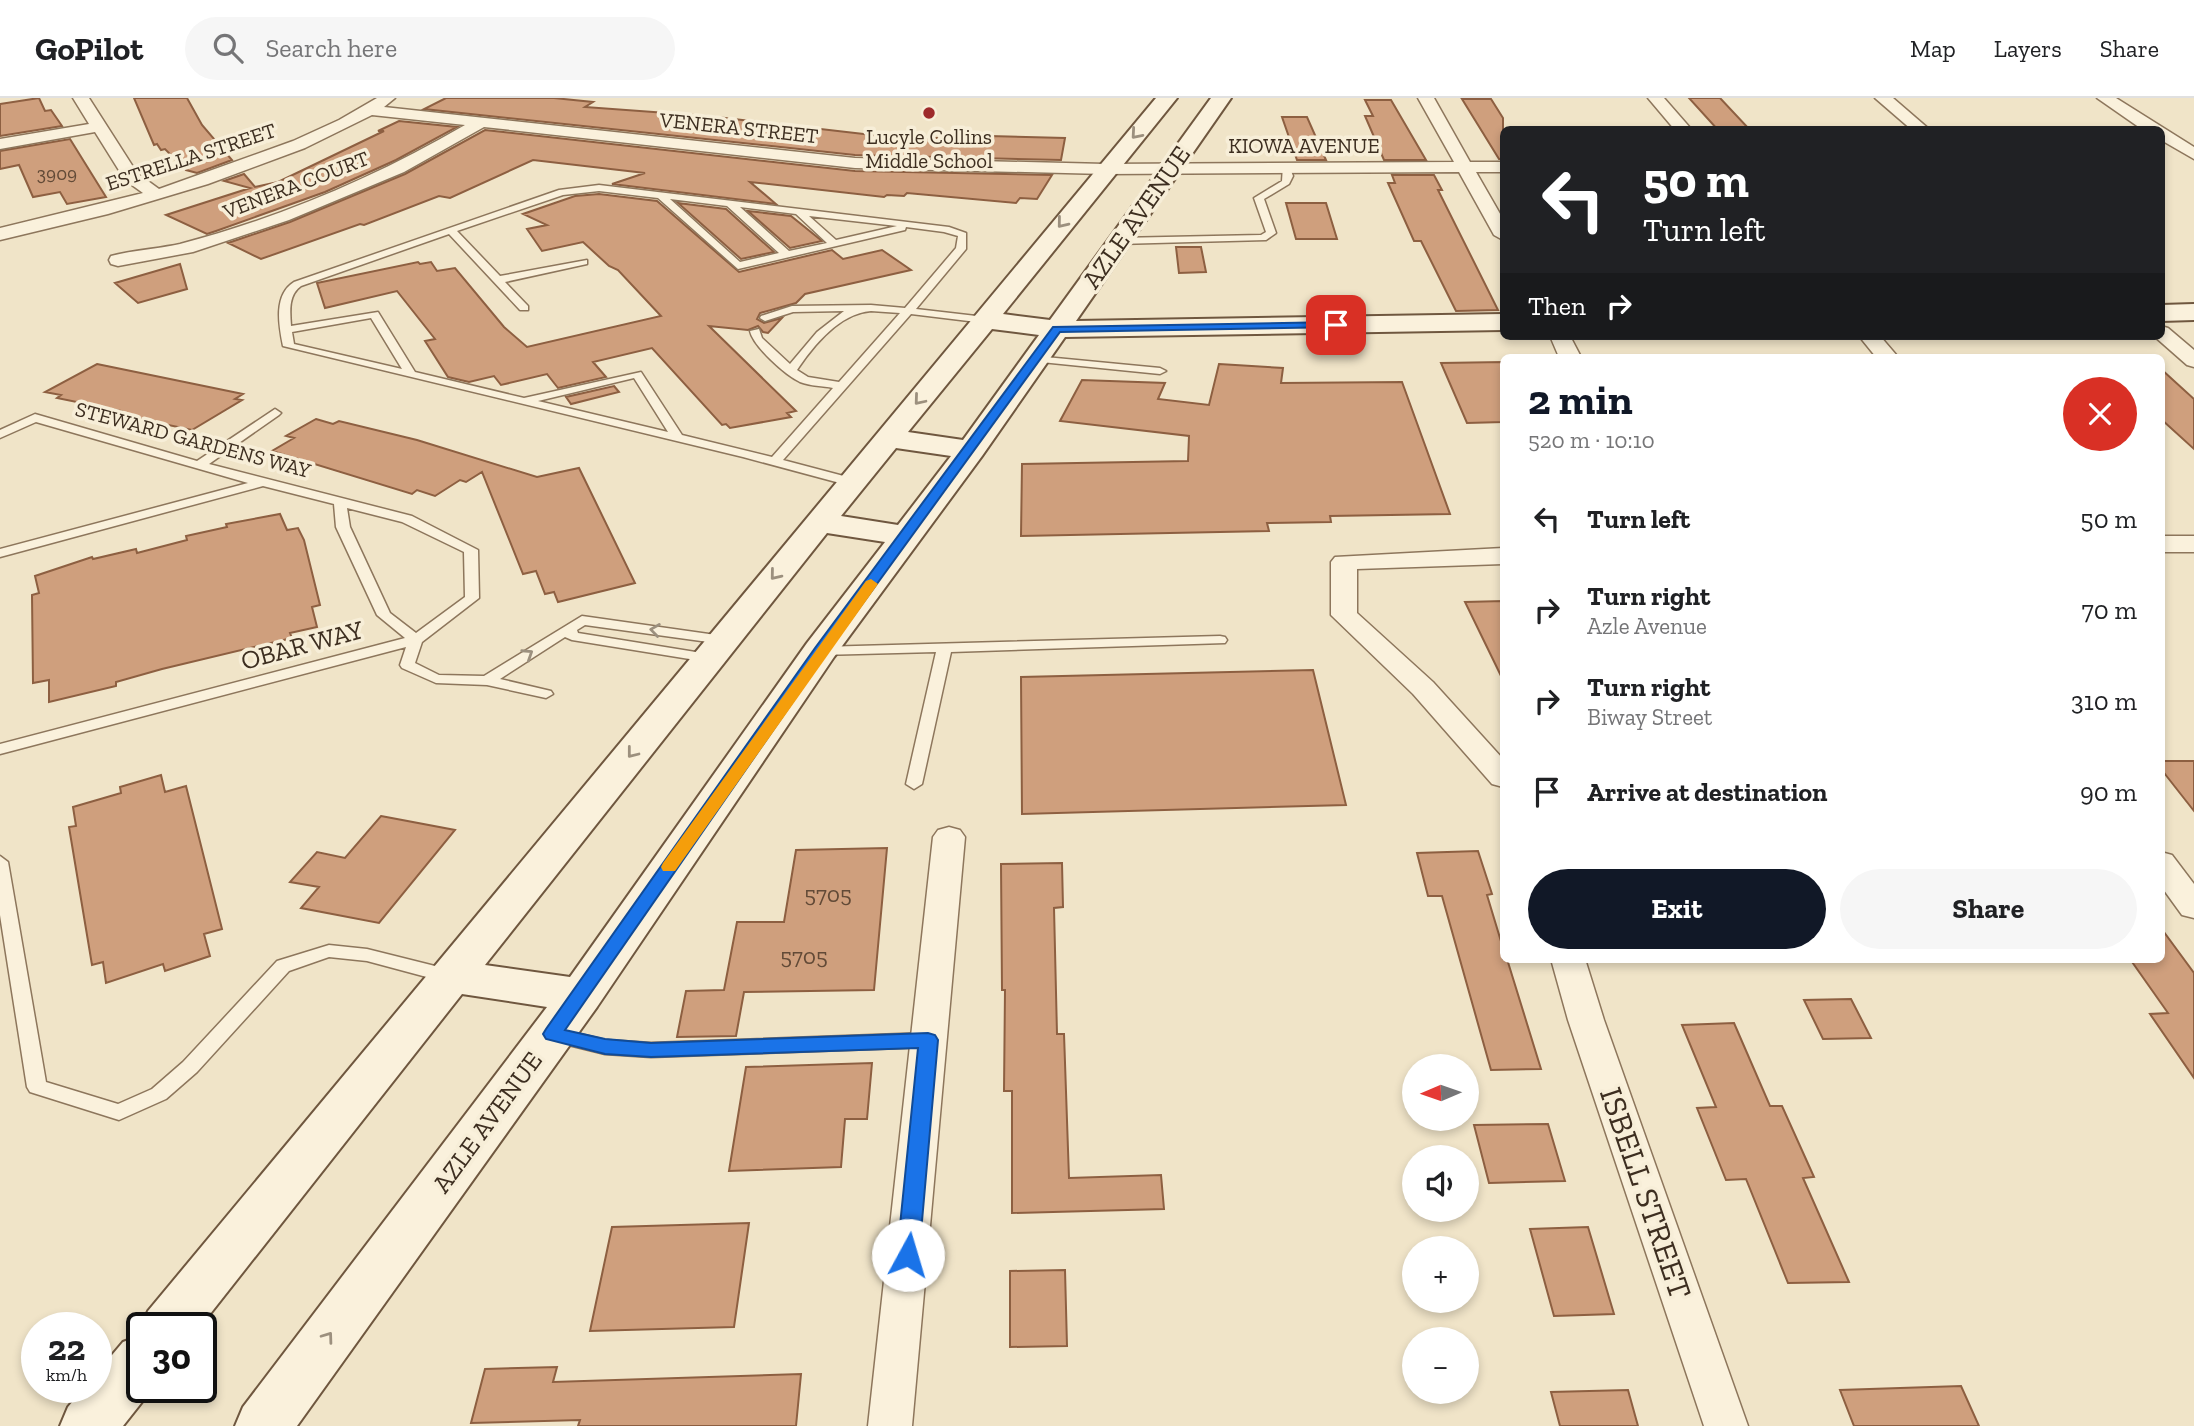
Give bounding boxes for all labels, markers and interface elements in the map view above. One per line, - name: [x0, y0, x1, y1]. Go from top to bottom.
- search box: [185, 17, 675, 80]
- text: GoPilot: [35, 29, 143, 68]
- icon: search: [209, 29, 247, 67]
- text: Search here: [265, 32, 397, 64]
- text: Map: [1910, 34, 1956, 63]
- text: Layers: [1994, 34, 2062, 63]
- text: Share: [2100, 34, 2159, 63]
- marker: Lucyle Collins Middle School: [921, 105, 937, 121]
- street label: VENERA STREET: [658, 107, 820, 148]
- street label: ESTRELLA STREET: [103, 117, 279, 196]
- place label: Lucyle Collins Middle School: [865, 124, 993, 173]
- one-way arrow: [1132, 125, 1144, 138]
- street label: KIOWA AVENUE: [1228, 133, 1380, 158]
- street label: AZLE AVENUE: [1075, 140, 1197, 294]
- street label: VENERA COURT: [219, 145, 372, 224]
- text: 50 m: [1643, 151, 1749, 210]
- icon: left: [1528, 154, 1619, 245]
- house number: 3909: [37, 162, 77, 185]
- text: Turn left: [1643, 211, 1765, 249]
- one-way arrow: [1058, 214, 1070, 227]
- icon: right: [1600, 287, 1638, 325]
- text: Then: [1528, 290, 1586, 322]
- pin: [1306, 295, 1366, 355]
- icon: arrive: [1317, 306, 1355, 344]
- text: 2 min: [1528, 374, 1633, 425]
- button: close: [2063, 377, 2137, 451]
- one-way arrow: [915, 392, 928, 404]
- street label: STEWARD GARDENS WAY: [73, 396, 314, 483]
- text: 520 m · 10:10: [1528, 426, 1655, 454]
- icon: left: [1528, 500, 1566, 538]
- text: Turn left: [1587, 503, 1690, 535]
- text: 50 m: [2080, 503, 2137, 535]
- one-way arrow: [770, 568, 783, 580]
- text: Turn right: [1587, 580, 1710, 612]
- icon: right: [1528, 591, 1566, 629]
- text: 70 m: [2081, 594, 2137, 626]
- text: Azle Avenue: [1587, 612, 1707, 640]
- street label: OBAR WAY: [237, 613, 367, 677]
- one-way arrow: [650, 623, 661, 638]
- one-way arrow: [520, 650, 533, 663]
- text: Turn right: [1587, 671, 1710, 703]
- icon: right: [1528, 682, 1566, 720]
- text: 310 m: [2071, 685, 2137, 717]
- text: Biway Street: [1587, 703, 1712, 731]
- one-way arrow: [628, 744, 640, 757]
- icon: arrive: [1528, 773, 1566, 811]
- text: Arrive at destination: [1587, 776, 1827, 808]
- text: 90 m: [2080, 776, 2137, 808]
- button: Exit: [1528, 869, 1826, 949]
- button: Share: [1840, 869, 2137, 949]
- house number: 5705: [804, 880, 852, 908]
- house number: 5705: [780, 942, 828, 970]
- street label: AZLE AVENUE: [425, 1045, 549, 1199]
- north arrow: [1402, 1054, 1479, 1130]
- map controls: [1402, 1054, 1479, 1404]
- street label: ISBELL STREET: [1592, 1082, 1700, 1304]
- button: sound: [1402, 1145, 1479, 1222]
- position arrow: [871, 1218, 945, 1292]
- button: +: [1402, 1236, 1479, 1313]
- speed limit sign: 30: [126, 1312, 217, 1403]
- text: 22: [48, 1327, 85, 1369]
- button: −: [1402, 1327, 1479, 1404]
- one-way arrow: [320, 1333, 332, 1345]
- text: km/h: [46, 1364, 87, 1386]

